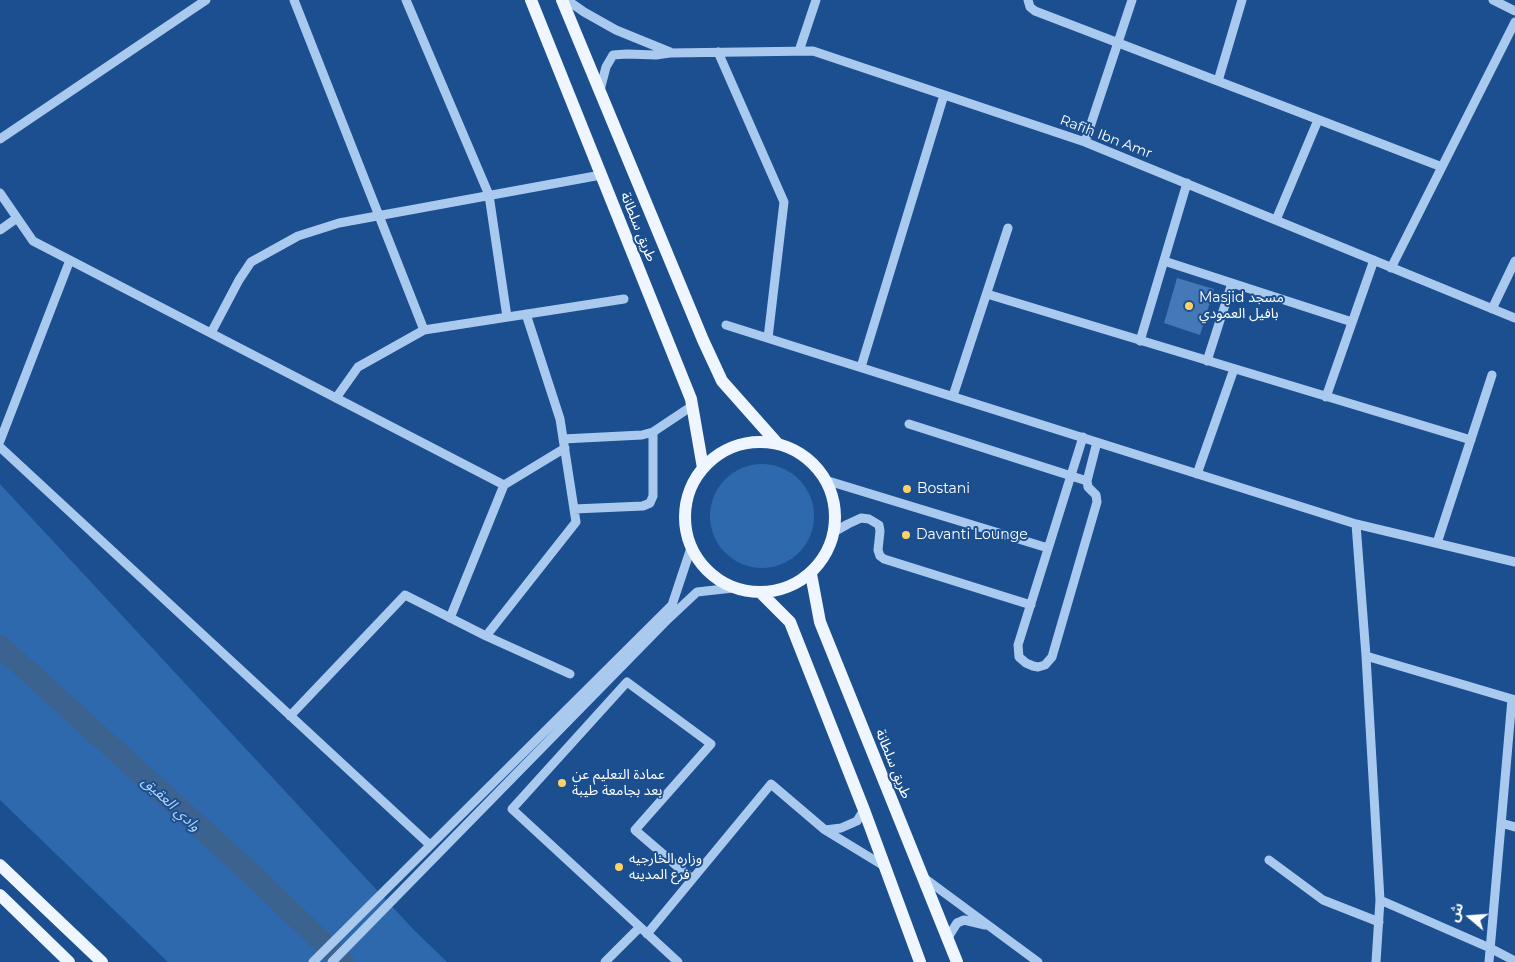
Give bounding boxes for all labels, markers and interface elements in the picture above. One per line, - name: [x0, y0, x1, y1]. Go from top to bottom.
- street label: Rafih Ibn Amr: [1058, 112, 1154, 162]
- street label: طريق سلطانة: [616, 190, 660, 264]
- place label: Masjid مسجد بافيل العمودي: [1199, 290, 1284, 322]
- marker: Masjid مسجد بافيل العمودي: [1183, 300, 1195, 312]
- place label: Bostani: [917, 481, 970, 497]
- marker: Bostani: [901, 483, 913, 495]
- place label: Davanti Lounge: [916, 527, 1028, 543]
- marker: Davanti Lounge: [900, 529, 912, 541]
- street label: طريق سلطانة: [871, 727, 915, 801]
- place label: عمادة التعليم عن بعد بجامعة طيبة: [572, 767, 665, 800]
- water label: وادي العقيق: [138, 772, 204, 836]
- marker: عمادة التعليم عن بعد بجامعة طيبة: [556, 777, 568, 789]
- place label: وزاره الخارجيه فرع المدينه: [629, 851, 702, 884]
- marker: وزاره الخارجيه فرع المدينه: [613, 861, 625, 873]
- north arrow: [1445, 892, 1495, 942]
- text: ش: [1444, 900, 1467, 924]

